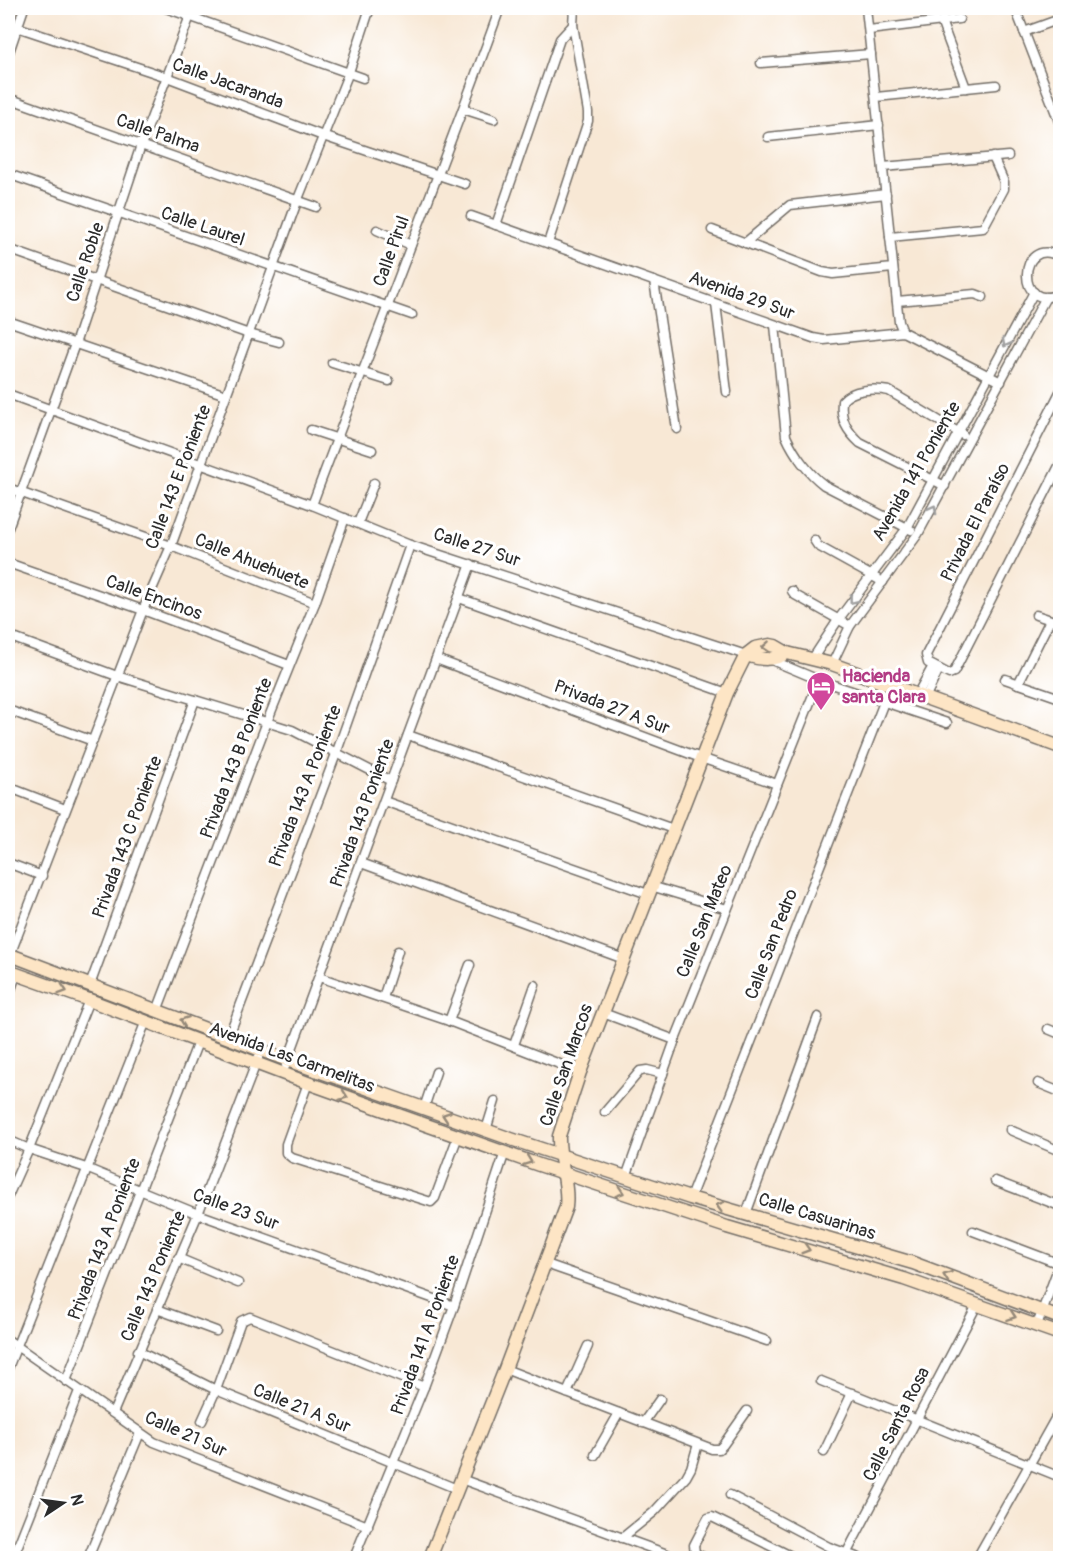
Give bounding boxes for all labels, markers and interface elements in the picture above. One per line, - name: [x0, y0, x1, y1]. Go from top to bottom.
- street label: Calle Jacaranda: [169, 53, 287, 114]
- street label: Calle Palma: [113, 108, 203, 159]
- street label: Calle Laurel: [158, 201, 248, 252]
- street label: Calle Pirul: [368, 213, 415, 290]
- street label: Calle Roble: [61, 219, 110, 305]
- street label: Avenida 29 Sur: [686, 266, 798, 325]
- one-way arrow: [1002, 337, 1014, 348]
- street label: Avenida 141 Poniente: [867, 397, 966, 545]
- street label: Calle 143 E Poniente: [140, 402, 217, 553]
- street label: Privada El Paraíso: [936, 459, 1015, 585]
- one-way arrow: [925, 504, 937, 515]
- street label: Calle 27 Sur: [430, 523, 524, 573]
- street label: Calle Ahuehuete: [191, 528, 313, 595]
- street label: Calle Encinos: [103, 569, 205, 626]
- one-way arrow: [849, 594, 860, 605]
- one-way arrow: [761, 640, 770, 653]
- place label: Hacienda santa Clara: [842, 665, 927, 709]
- hotel icon: Hacienda santa Clara: [805, 670, 837, 712]
- street label: Privada 143 B Poniente: [195, 674, 278, 842]
- street label: Privada 27 A Sur: [551, 675, 674, 740]
- street label: Privada 143 A Poniente: [264, 702, 347, 870]
- street label: Privada 143 Poniente: [325, 736, 400, 890]
- street label: Privada 143 C Poniente: [87, 753, 168, 922]
- street label: Calle San Mateo: [671, 861, 738, 981]
- street label: Calle San Pedro: [740, 885, 803, 1003]
- one-way arrow: [57, 983, 68, 996]
- street label: Calle San Marcos: [535, 1001, 598, 1129]
- one-way arrow: [179, 1016, 190, 1028]
- street label: Avenida Las Carmelitas: [206, 1017, 378, 1098]
- one-way arrow: [338, 1088, 349, 1101]
- one-way arrow: [442, 1111, 452, 1124]
- one-way arrow: [521, 1154, 532, 1166]
- street label: Privada 143 A Poniente: [63, 1155, 146, 1323]
- street label: Calle 23 Sur: [189, 1183, 283, 1236]
- one-way arrow: [614, 1184, 625, 1197]
- street label: Calle Casuarinas: [755, 1188, 878, 1245]
- one-way arrow: [715, 1201, 725, 1214]
- street label: Calle 143 Poniente: [116, 1207, 191, 1345]
- one-way arrow: [800, 1242, 811, 1254]
- street label: Privada 141 A Poniente: [386, 1252, 465, 1418]
- one-way arrow: [942, 1271, 953, 1283]
- one-way arrow: [1006, 1309, 1016, 1322]
- street label: Calle Santa Rosa: [858, 1363, 935, 1485]
- street label: Calle 21 A Sur: [250, 1378, 355, 1439]
- street label: Calle 21 Sur: [141, 1406, 231, 1463]
- north arrow: [33, 1473, 93, 1533]
- text: N: [66, 1492, 88, 1508]

